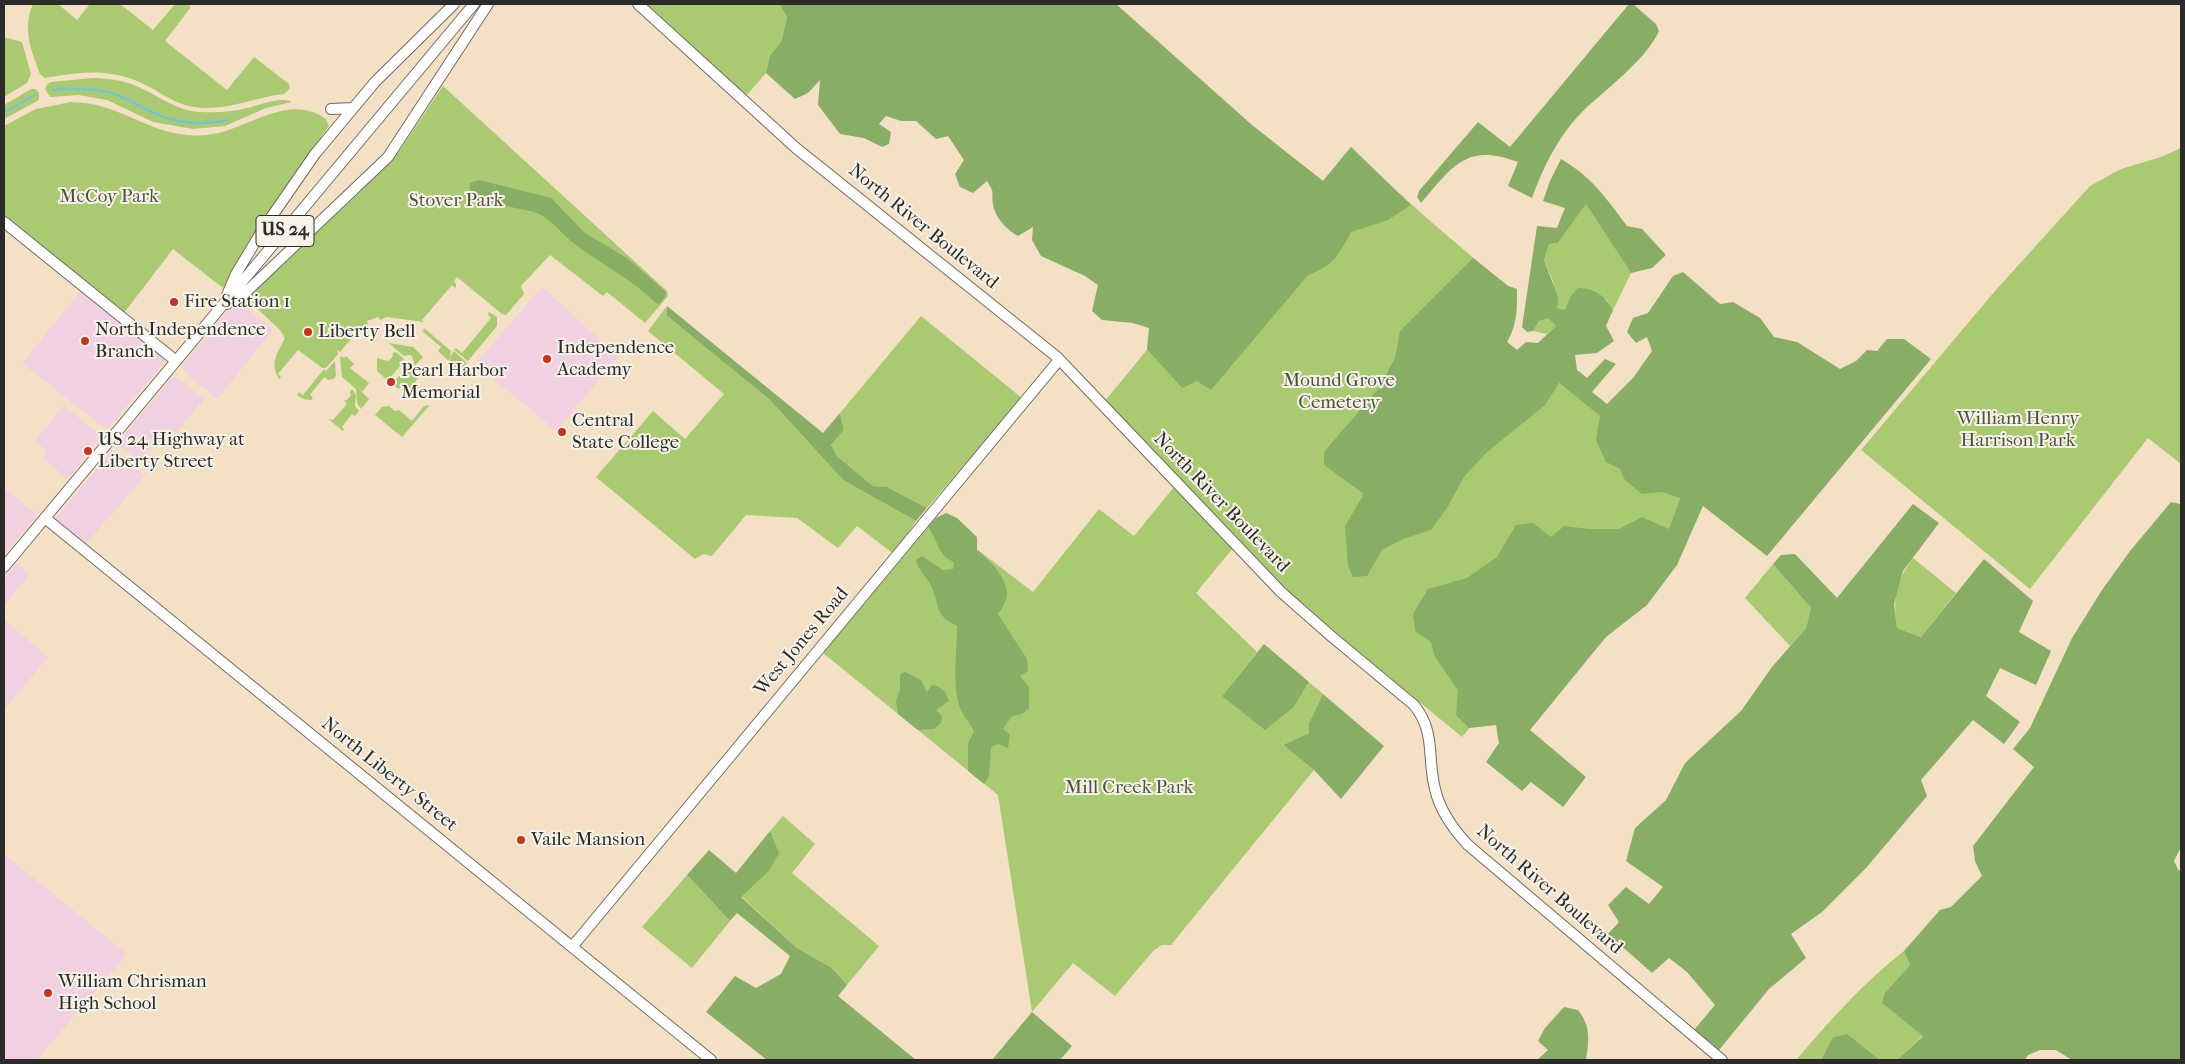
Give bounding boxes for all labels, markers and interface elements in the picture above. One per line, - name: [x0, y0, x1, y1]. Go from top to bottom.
- street label: North River Boulevard: [843, 160, 1003, 294]
- park label: McCoy Park: [59, 186, 159, 208]
- park label: Stover Park: [409, 190, 503, 212]
- road number: US 24: [256, 216, 314, 247]
- place label: Fire Station 1: [184, 291, 290, 313]
- marker: Fire Station 1: [168, 296, 180, 308]
- place label: North Independence Branch: [95, 319, 265, 363]
- place label: Liberty Bell: [318, 321, 416, 343]
- marker: Liberty Bell: [302, 326, 314, 338]
- marker: North Independence Branch: [79, 335, 91, 347]
- place label: Independence Academy: [557, 337, 674, 381]
- marker: Independence Academy: [541, 353, 553, 365]
- place label: Pearl Harbor Memorial: [401, 360, 507, 404]
- park label: Mound Grove Cemetery: [1283, 370, 1395, 414]
- marker: Pearl Harbor Memorial: [385, 376, 397, 388]
- park label: William Henry Harrison Park: [1957, 408, 2079, 452]
- place label: Central State College: [572, 410, 679, 454]
- marker: Central State College: [556, 426, 568, 438]
- street label: North River Boulevard: [1148, 428, 1294, 578]
- place label: US 24 Highway at Liberty Street: [98, 429, 245, 473]
- marker: US 24 Highway at Liberty Street: [82, 445, 94, 457]
- street label: West Jones Road: [750, 583, 854, 701]
- street label: North Liberty Street: [316, 713, 462, 837]
- park label: Mill Creek Park: [1065, 777, 1193, 799]
- street label: North River Boulevard: [1471, 820, 1627, 960]
- place label: Vaile Mansion: [531, 829, 645, 851]
- marker: Vaile Mansion: [515, 834, 527, 846]
- place label: William Chrisman High School: [58, 971, 207, 1015]
- marker: William Chrisman High School: [42, 987, 54, 999]

